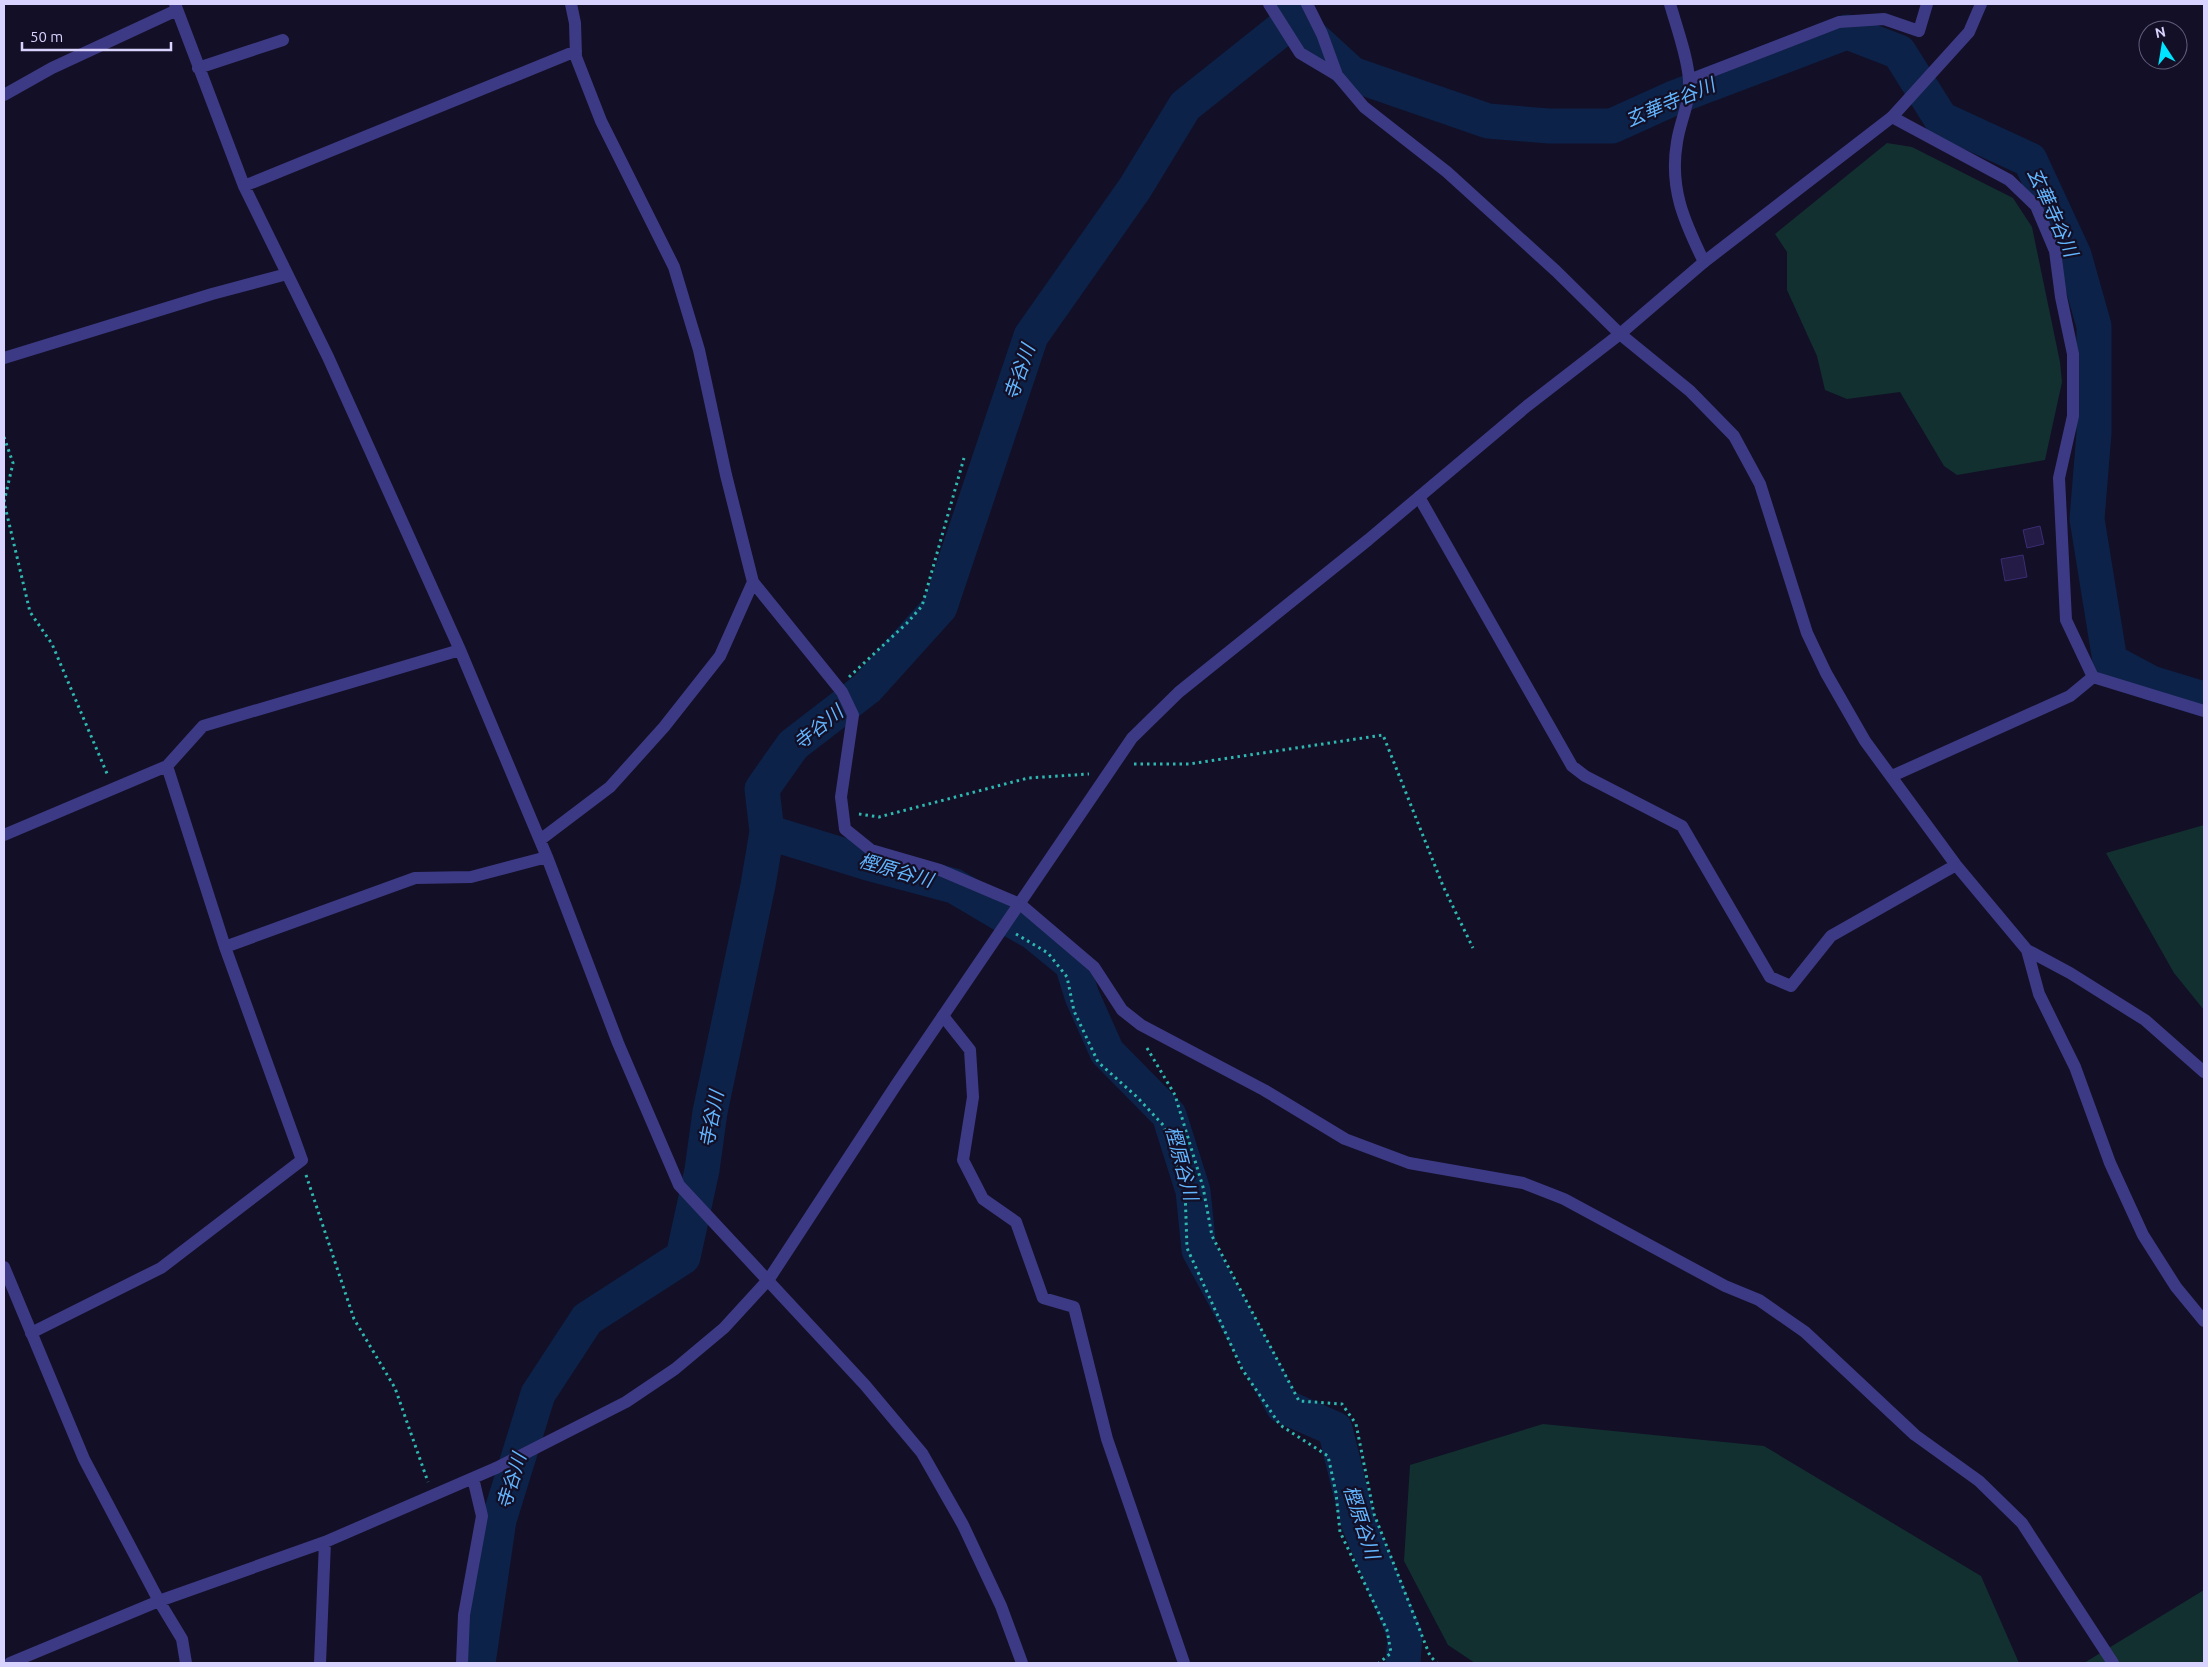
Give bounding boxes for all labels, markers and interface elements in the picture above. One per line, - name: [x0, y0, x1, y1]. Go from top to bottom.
- scale bar: [22, 20, 171, 52]
- north arrow: [2138, 20, 2188, 70]
- text: N: [2154, 23, 2167, 41]
- text: 50 m: [30, 28, 63, 45]
- water label: 玄華寺谷川: [1622, 73, 1720, 131]
- water label: 玄華寺谷川: [2024, 164, 2083, 262]
- water label: 寺谷川: [999, 340, 1039, 403]
- water label: 寺谷川: [789, 699, 849, 753]
- water label: 樫原谷川: [856, 849, 937, 892]
- water label: 寺谷川: [695, 1087, 728, 1149]
- water label: 樫原谷川: [1162, 1123, 1203, 1204]
- water label: 寺谷川: [492, 1449, 530, 1511]
- water label: 樫原谷川: [1340, 1482, 1385, 1563]

